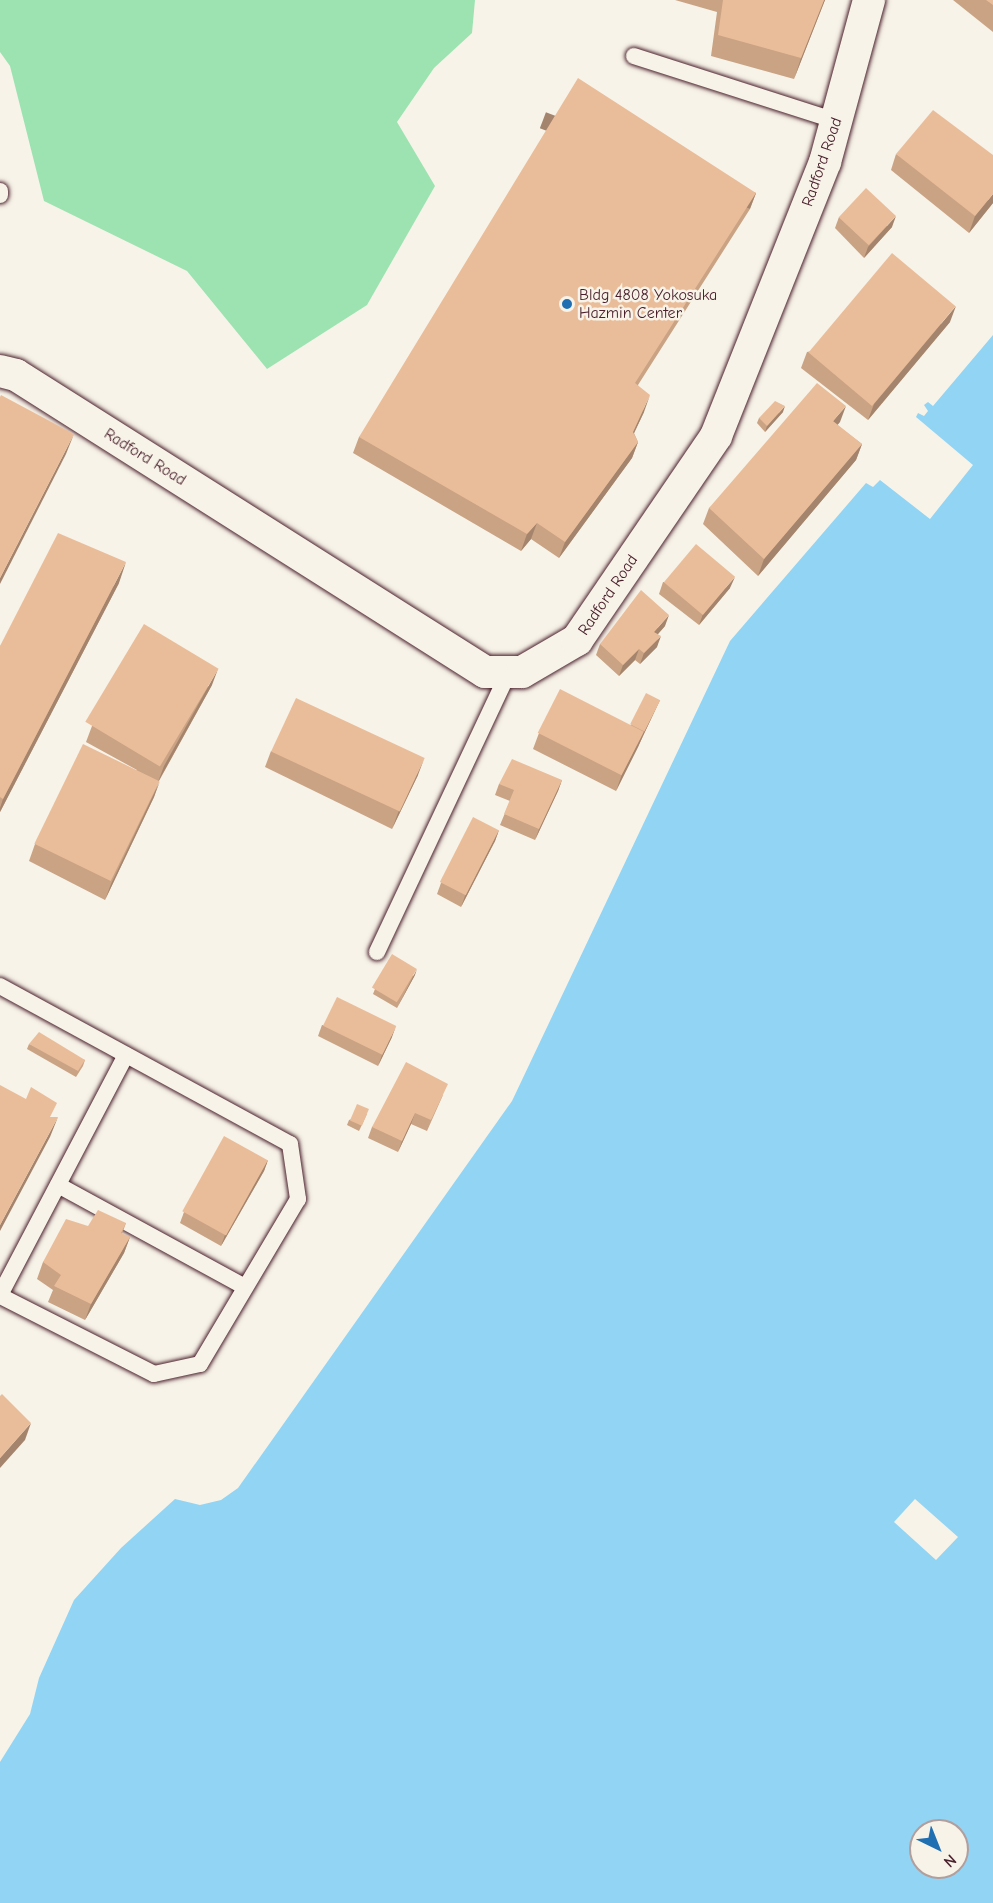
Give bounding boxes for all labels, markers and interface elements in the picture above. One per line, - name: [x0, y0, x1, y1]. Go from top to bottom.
- street label: Radford Road: [798, 115, 846, 209]
- place label: Bldg 4808 Yokosuka Hazmin Center: [579, 285, 717, 323]
- marker: Bldg 4808 Yokosuka Hazmin Center: [560, 297, 574, 311]
- street label: Radford Road: [100, 424, 190, 490]
- street label: Radford Road: [574, 551, 642, 639]
- north arrow: [909, 1819, 969, 1879]
- text: N: [940, 1851, 960, 1871]

